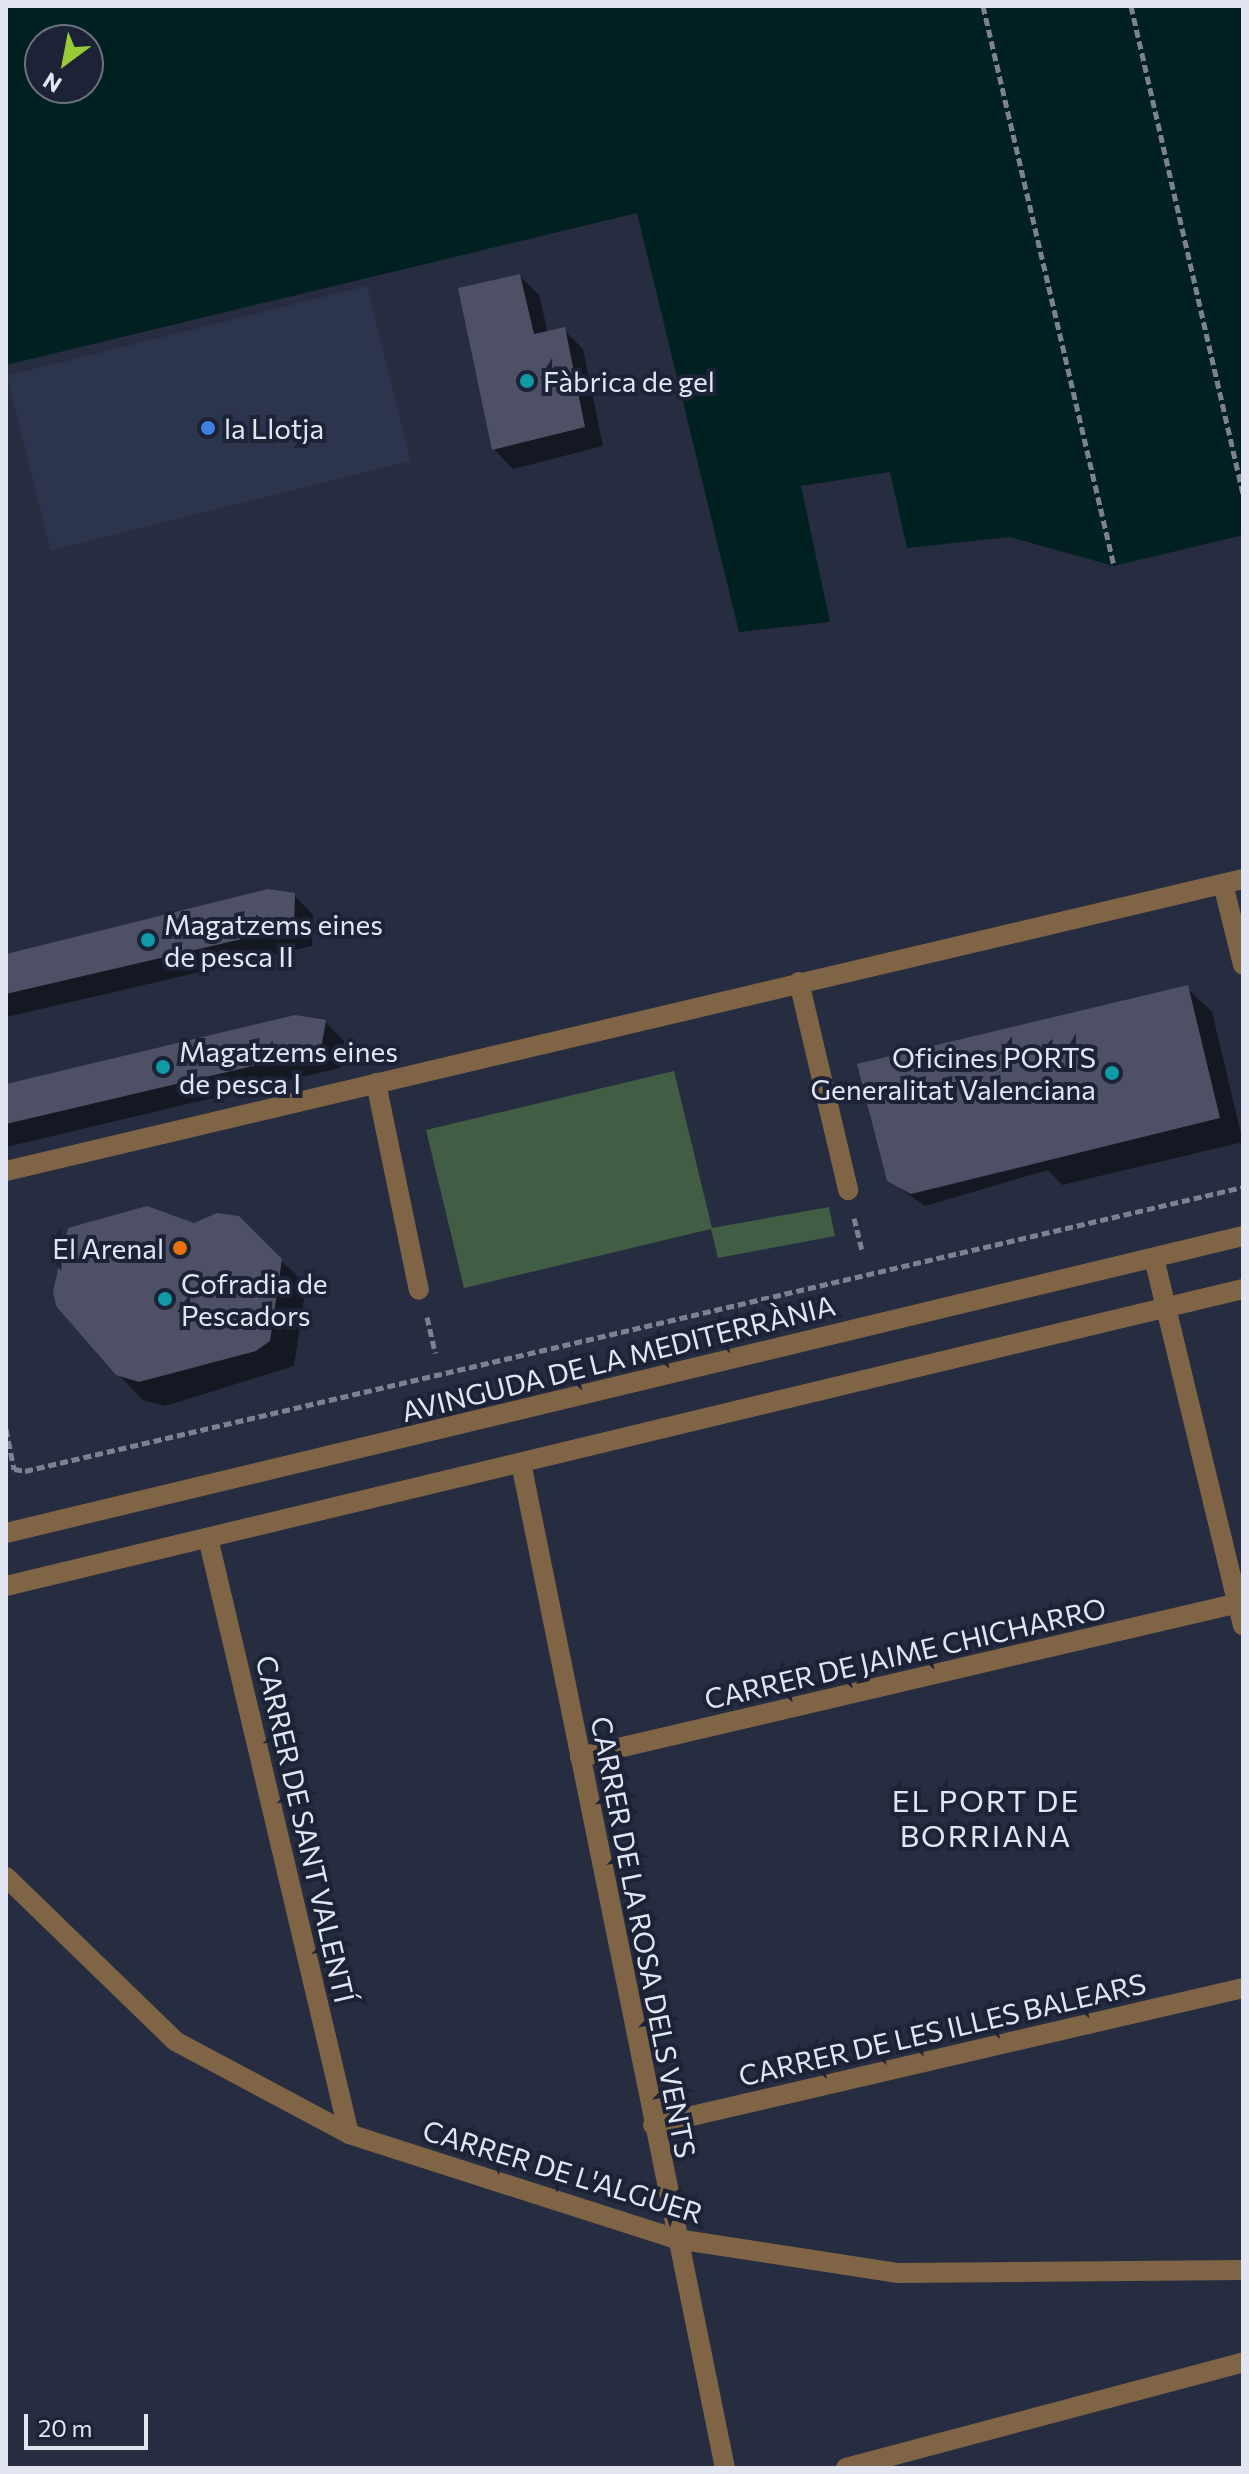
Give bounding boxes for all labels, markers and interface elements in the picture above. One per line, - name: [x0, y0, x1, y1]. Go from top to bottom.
- north arrow: [24, 24, 104, 104]
- text: N: [38, 67, 66, 99]
- place label: Fàbrica de gel: [543, 364, 715, 398]
- marker: Fàbrica de gel: [518, 372, 536, 390]
- place label: la Llotja: [224, 411, 324, 445]
- marker: la Llotja: [199, 419, 217, 437]
- place label: Magatzems eines de pesca II: [164, 907, 383, 973]
- marker: Magatzems eines de pesca II: [139, 931, 157, 949]
- place label: Magatzems eines de pesca I: [179, 1034, 398, 1100]
- place label: Oficines PORTS Generalitat Valenciana: [810, 1040, 1096, 1106]
- marker: Magatzems eines de pesca I: [154, 1058, 172, 1076]
- marker: Oficines PORTS Generalitat Valenciana: [1103, 1064, 1121, 1082]
- place label: El Arenal: [52, 1231, 164, 1265]
- marker: El Arenal: [171, 1239, 189, 1257]
- place label: Cofradia de Pescadors: [181, 1266, 328, 1332]
- street label: AVINGUDA DE LA MEDITERRÀNIA: [398, 1288, 838, 1428]
- marker: Cofradia de Pescadors: [156, 1290, 174, 1308]
- street label: CARRER DE JAIME CHICHARRO: [701, 1590, 1109, 1716]
- street label: CARRER DE SANT VALENTÍ: [250, 1652, 362, 2006]
- street label: CARRER DE LA ROSA DELS VENTS: [585, 1714, 703, 2160]
- district label: EL PORT DE BORRIANA: [892, 1782, 1080, 1852]
- street label: CARRER DE LES ILLES BALEARS: [735, 1966, 1149, 2092]
- street label: CARRER DE L'ALGUER: [419, 2112, 707, 2230]
- scale bar: [28, 2398, 152, 2448]
- text: 20 m: [38, 2413, 92, 2442]

